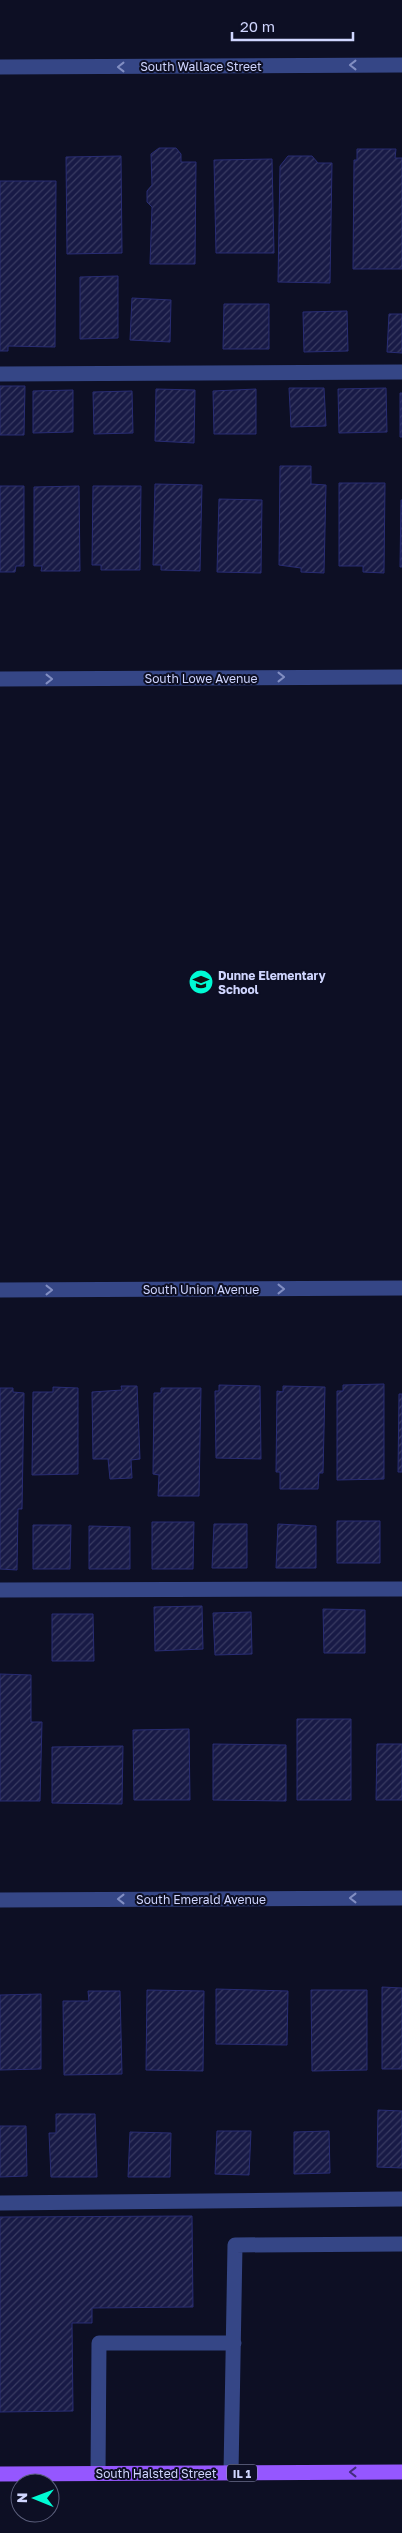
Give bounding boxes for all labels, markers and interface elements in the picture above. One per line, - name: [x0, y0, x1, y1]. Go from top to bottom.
- scale bar: [232, 10, 353, 42]
- text: 20 m: [240, 17, 275, 35]
- street label: South Wallace Street: [140, 59, 262, 74]
- one-way arrow: [349, 60, 357, 71]
- one-way arrow: [117, 62, 124, 72]
- street label: South Lowe Avenue: [144, 671, 258, 686]
- one-way arrow: [278, 672, 285, 682]
- one-way arrow: [45, 674, 53, 684]
- place label: Dunne Elementary School: [218, 968, 326, 997]
- school or university icon: Dunne Elementary School: [188, 969, 214, 995]
- street label: South Union Avenue: [143, 1282, 259, 1297]
- one-way arrow: [277, 1283, 285, 1294]
- one-way arrow: [45, 1285, 53, 1295]
- street label: South Emerald Avenue: [136, 1892, 266, 1907]
- one-way arrow: [349, 1893, 357, 1903]
- one-way arrow: [117, 1894, 124, 1904]
- road number: IL 1: [227, 2464, 257, 2482]
- street label: South Halsted Street: [95, 2466, 217, 2481]
- one-way arrow: [349, 2467, 357, 2477]
- north arrow: [10, 2473, 60, 2523]
- text: N: [13, 2492, 30, 2503]

